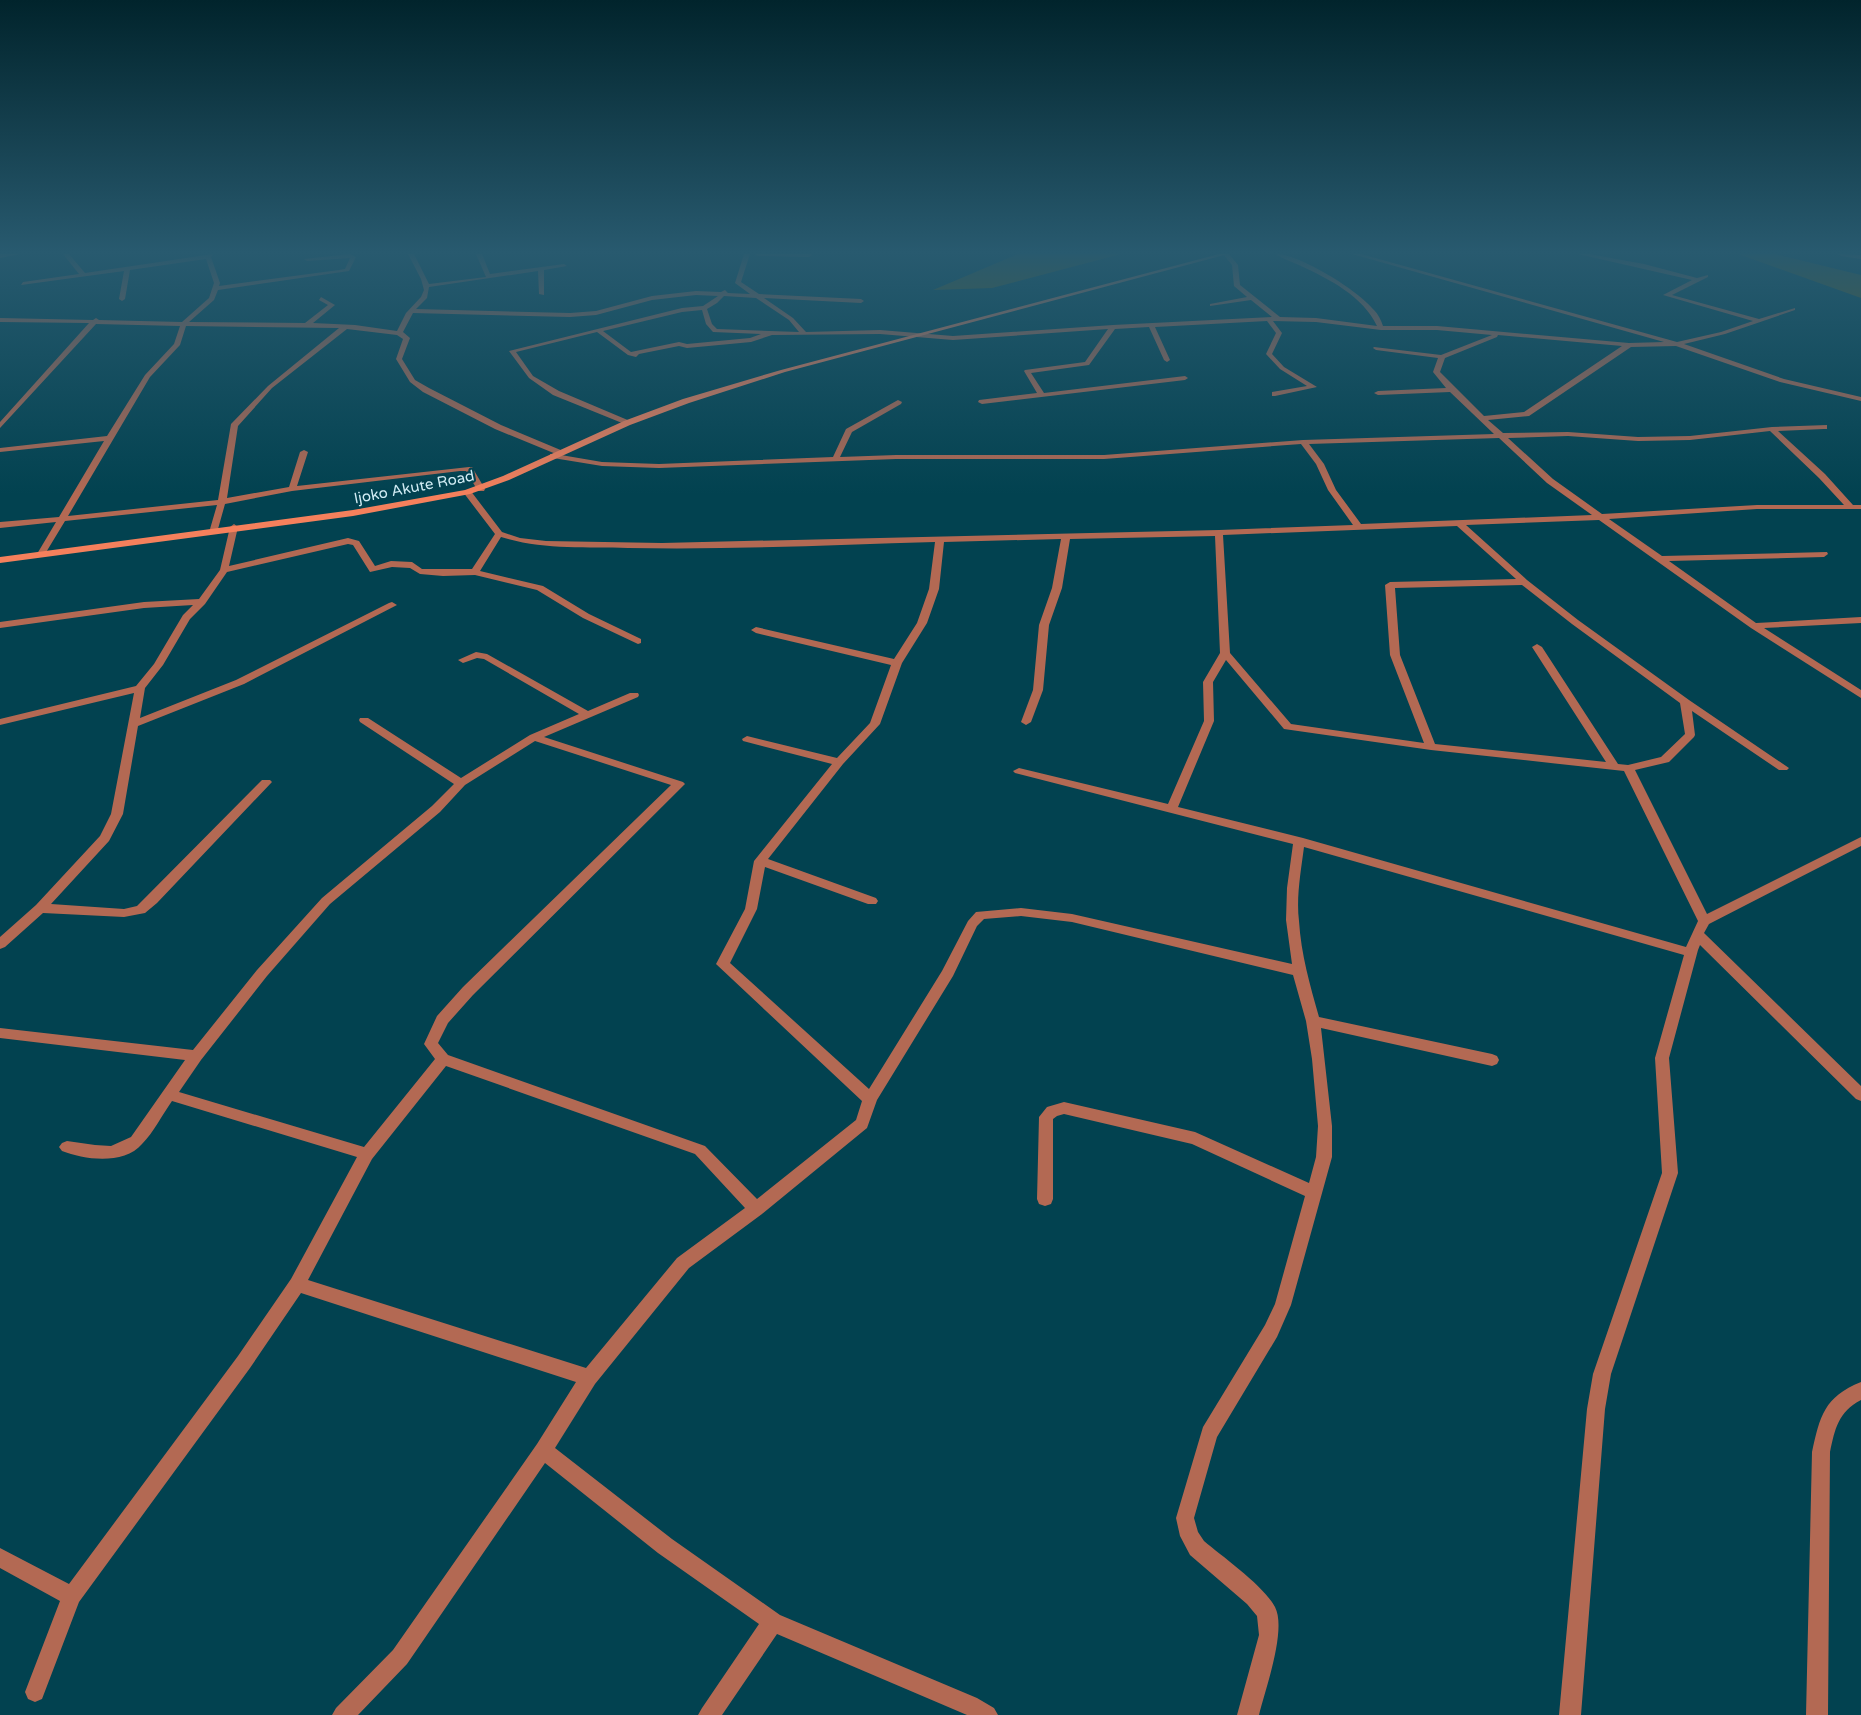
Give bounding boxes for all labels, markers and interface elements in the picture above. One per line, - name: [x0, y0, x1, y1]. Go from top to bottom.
- street label: Ijoko Akute Road: [352, 467, 476, 507]

